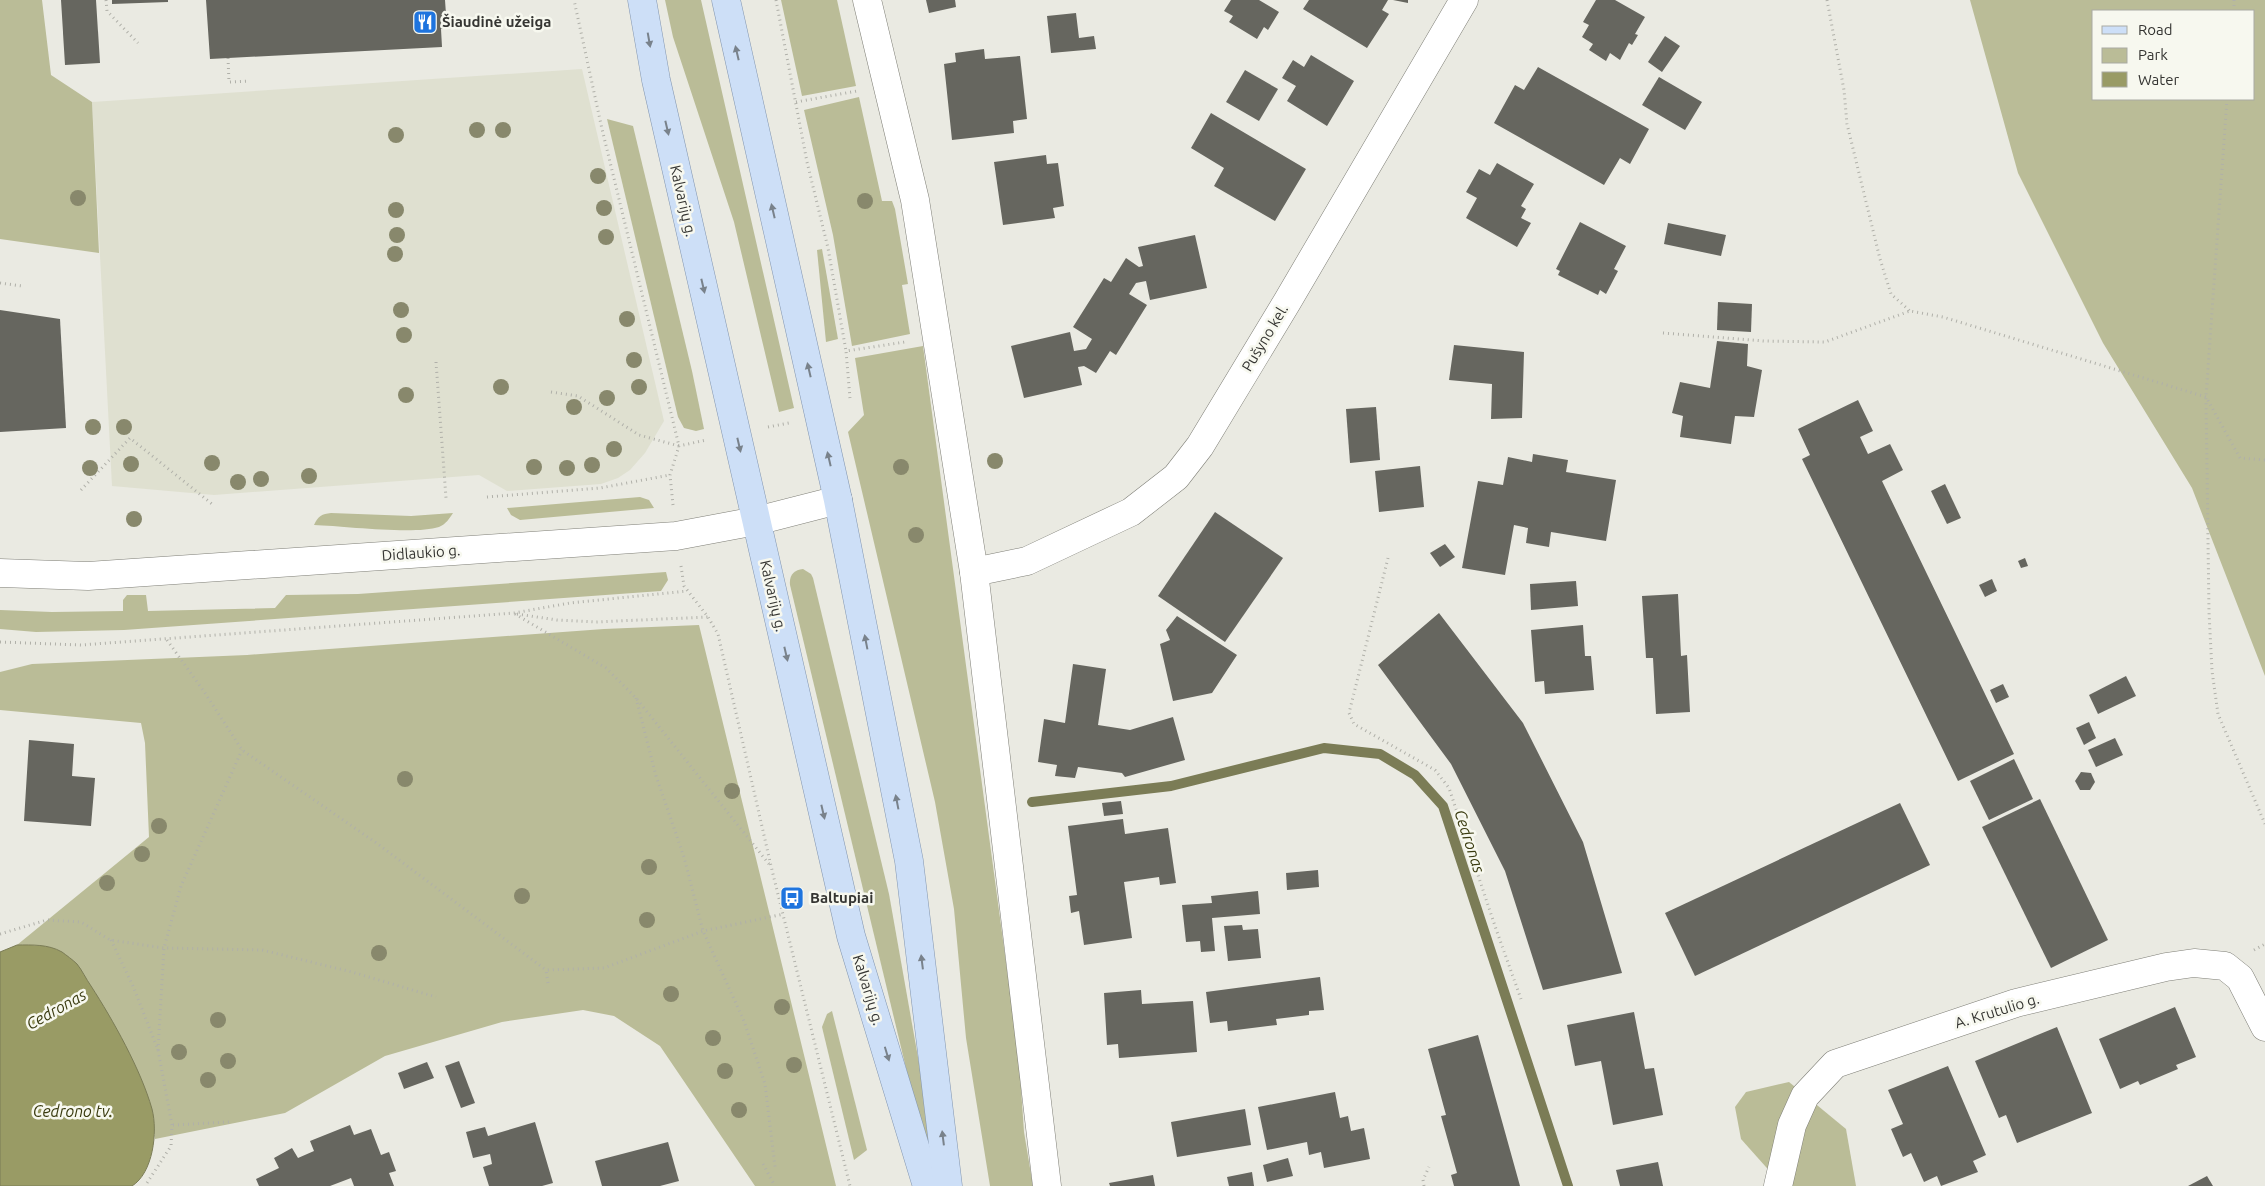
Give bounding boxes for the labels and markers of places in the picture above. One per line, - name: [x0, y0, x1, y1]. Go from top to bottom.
- restaurant icon: Šiaudinė užeiga: [412, 9, 438, 35]
- place label: Šiaudinė užeiga: [442, 13, 551, 30]
- bus stop icon: Baltupiai: [779, 885, 805, 911]
- place label: Baltupiai: [810, 889, 873, 906]

